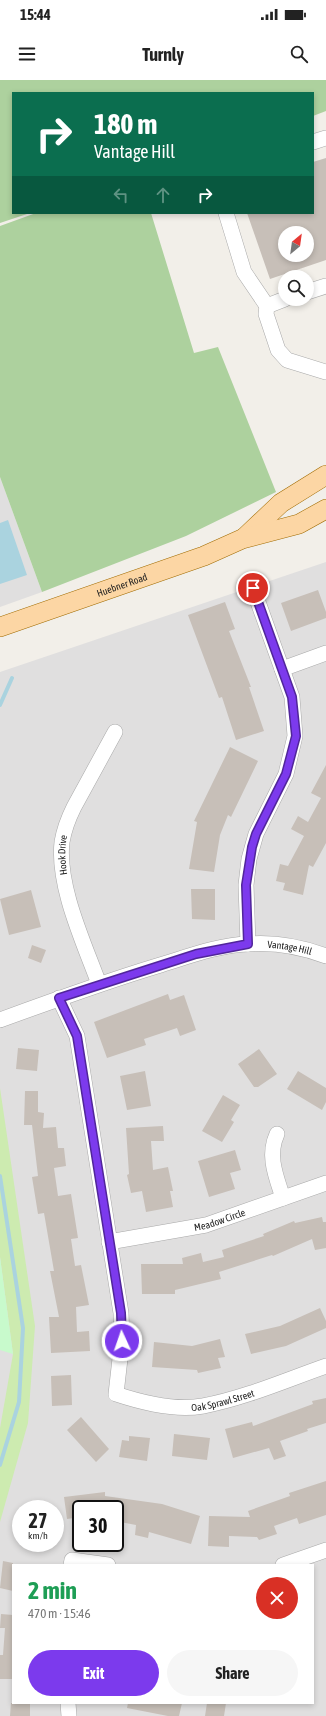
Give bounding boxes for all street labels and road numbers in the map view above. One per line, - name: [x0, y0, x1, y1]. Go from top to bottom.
- street label: Huebner Road: [95, 571, 149, 598]
- street label: Hook Drive: [56, 833, 69, 876]
- street label: Vantage Hill: [267, 938, 314, 957]
- street label: Meadow Circle: [193, 1206, 247, 1233]
- street label: Oak Sprawl Street: [191, 1387, 256, 1413]

